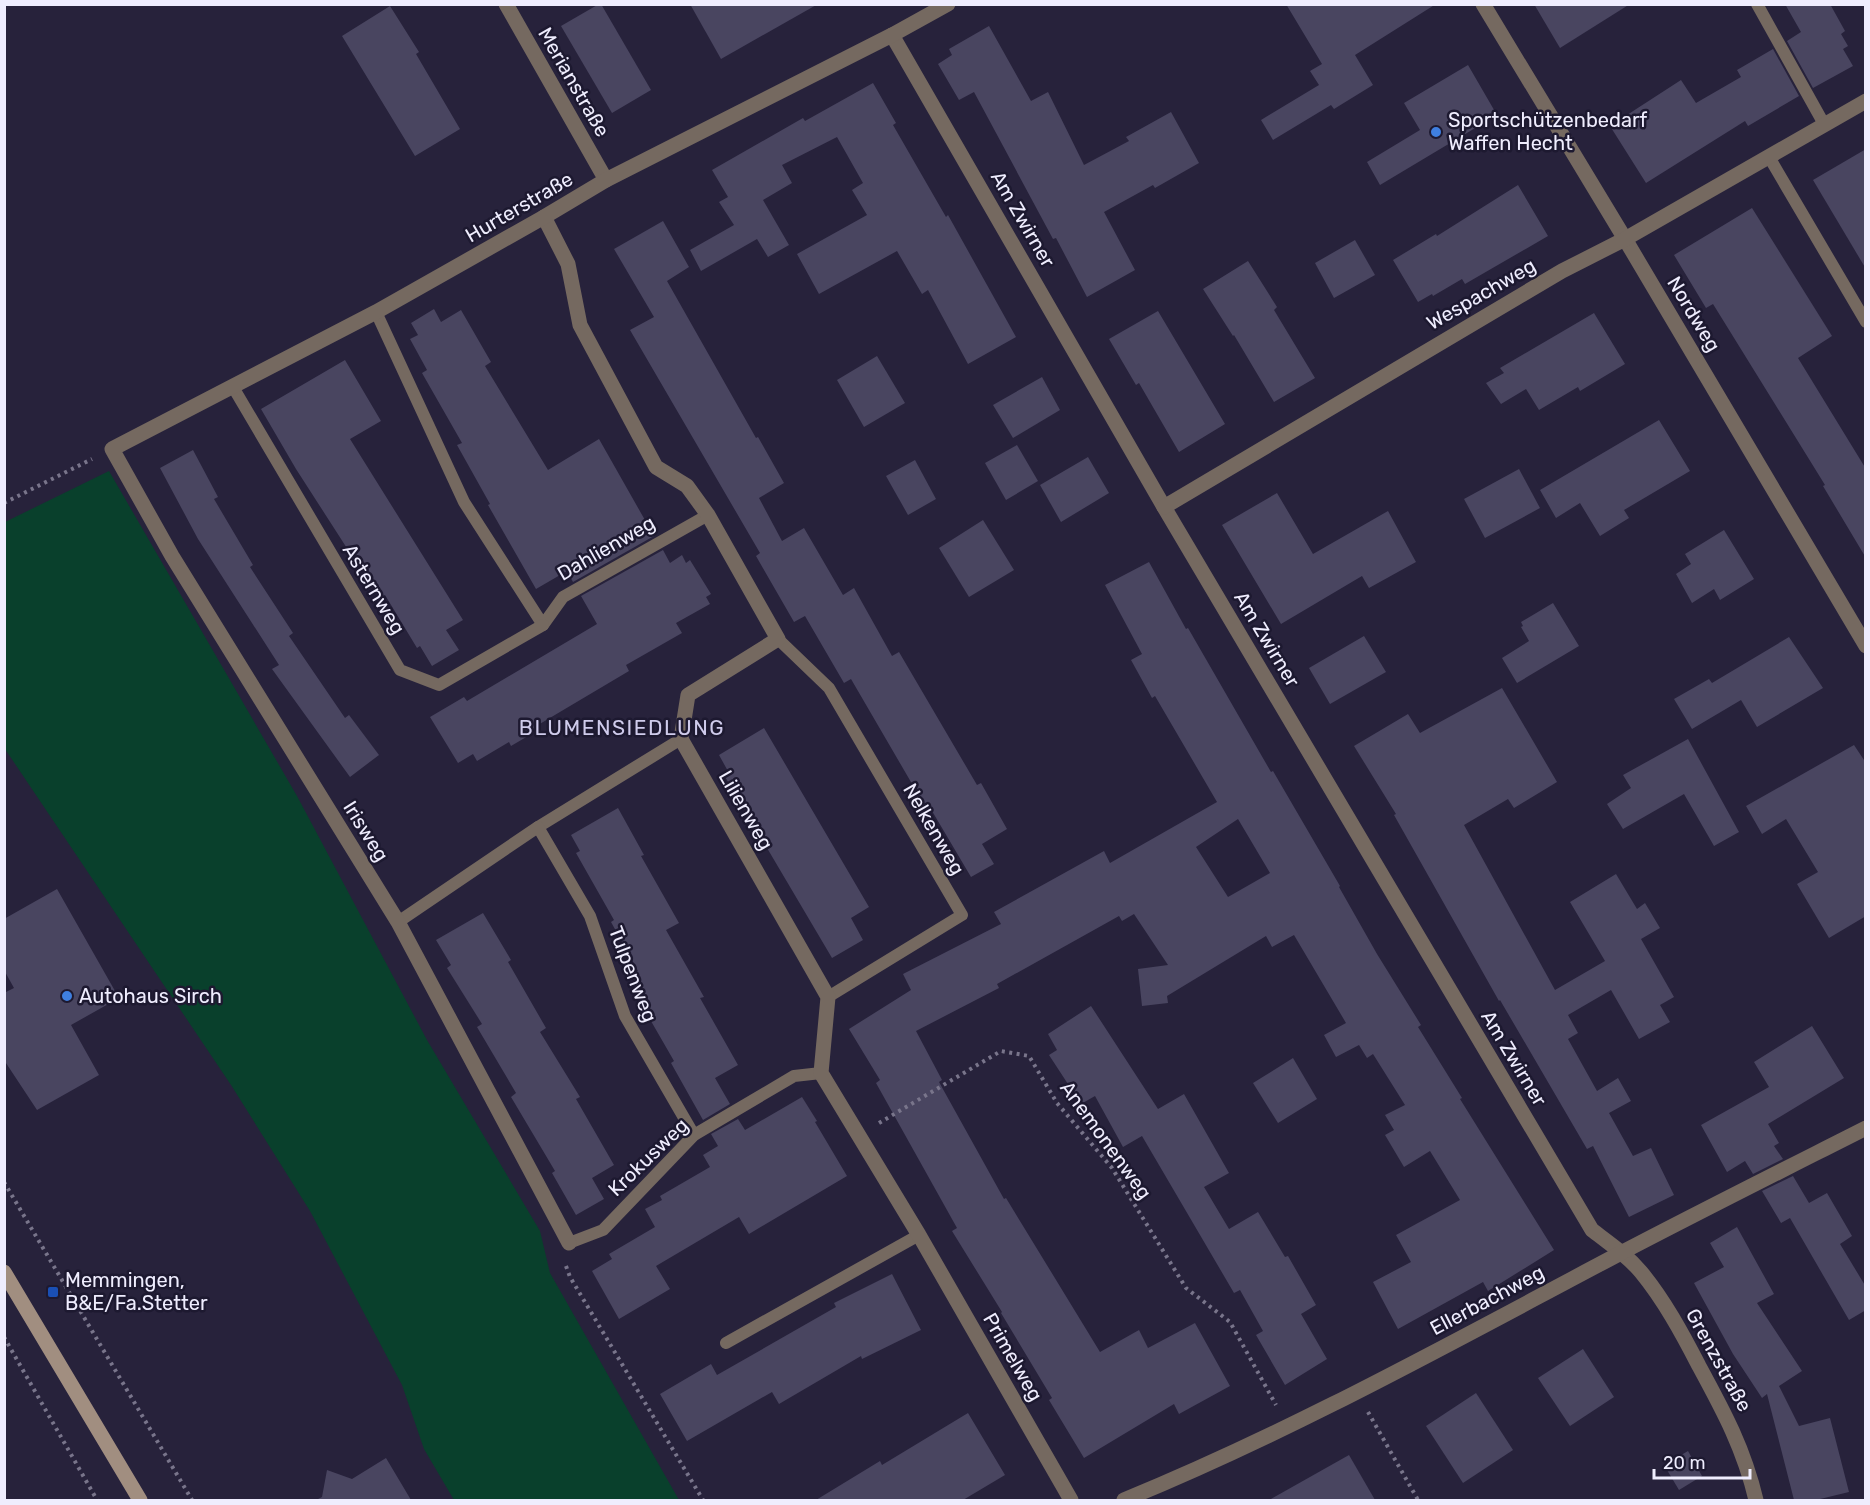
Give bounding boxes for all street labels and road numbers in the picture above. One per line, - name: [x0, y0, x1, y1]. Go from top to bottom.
- street label: Merianstraße: [533, 23, 615, 141]
- street label: Hurterstraße: [461, 167, 577, 247]
- street label: Am Zwirner: [986, 167, 1060, 272]
- street label: Wespachweg: [1422, 253, 1540, 335]
- street label: Nordweg: [1662, 272, 1726, 356]
- street label: Dahlienweg: [553, 510, 659, 586]
- street label: Asternweg: [338, 539, 410, 639]
- street label: Am Zwirner: [1229, 587, 1305, 691]
- street label: Lilienweg: [714, 766, 778, 854]
- street label: Nelkenweg: [898, 779, 970, 879]
- street label: Irisweg: [338, 796, 394, 866]
- street label: Tulpenweg: [604, 923, 662, 1025]
- street label: Am Zwirner: [1476, 1006, 1552, 1110]
- street label: Anemonenweg: [1055, 1076, 1157, 1204]
- street label: Krokusweg: [603, 1113, 693, 1201]
- street label: Ellerbachweg: [1426, 1260, 1548, 1340]
- street label: Grenzstraße: [1681, 1304, 1757, 1416]
- street label: Primelweg: [978, 1309, 1048, 1405]

